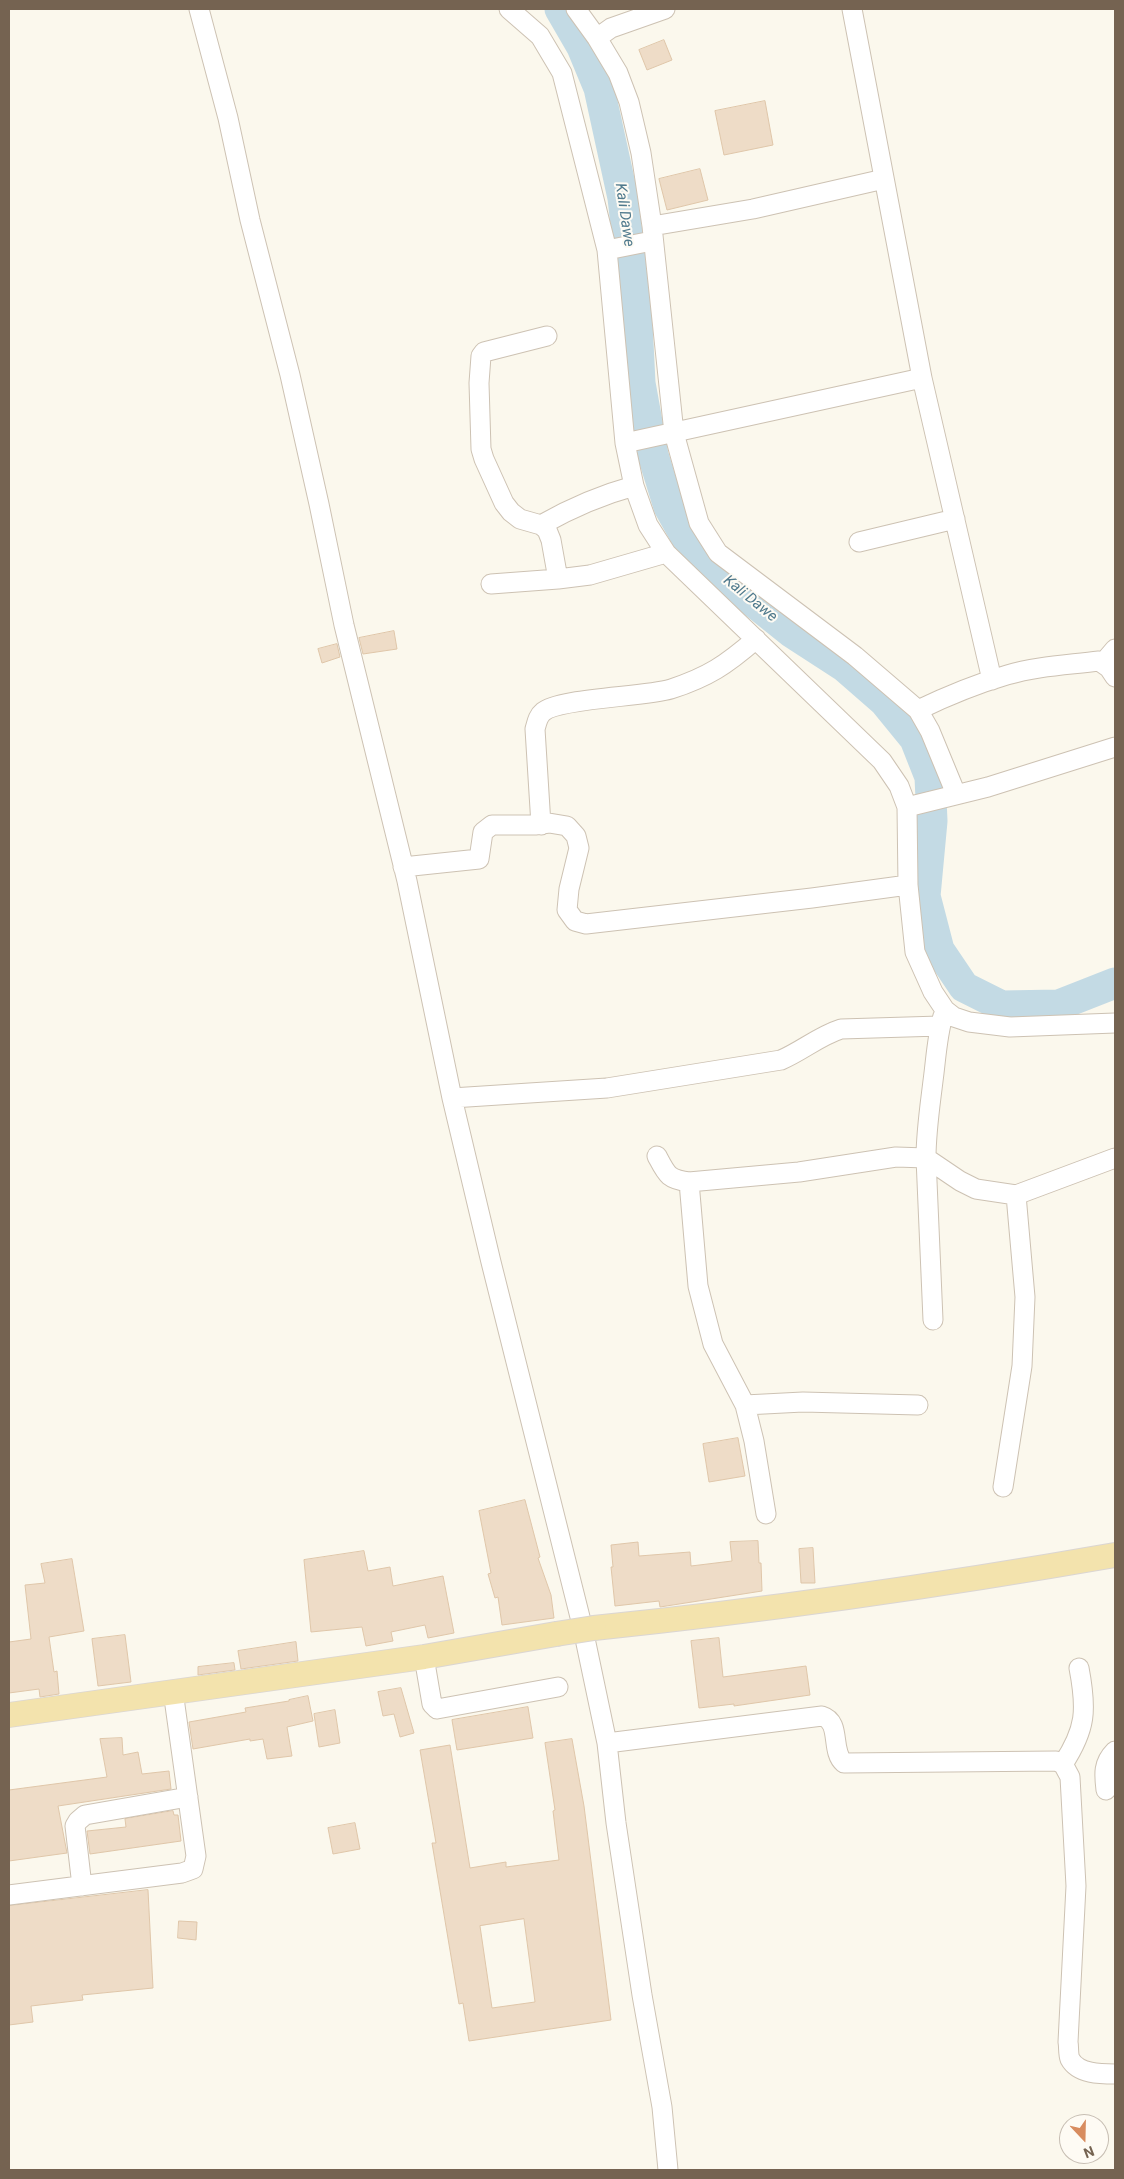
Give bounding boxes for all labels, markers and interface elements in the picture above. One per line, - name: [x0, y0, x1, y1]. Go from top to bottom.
- water label: Kali Dawe: [611, 182, 637, 248]
- water label: Kali Dawe: [719, 572, 781, 626]
- north arrow: [1059, 2114, 1109, 2164]
- text: N: [1082, 2143, 1097, 2161]

